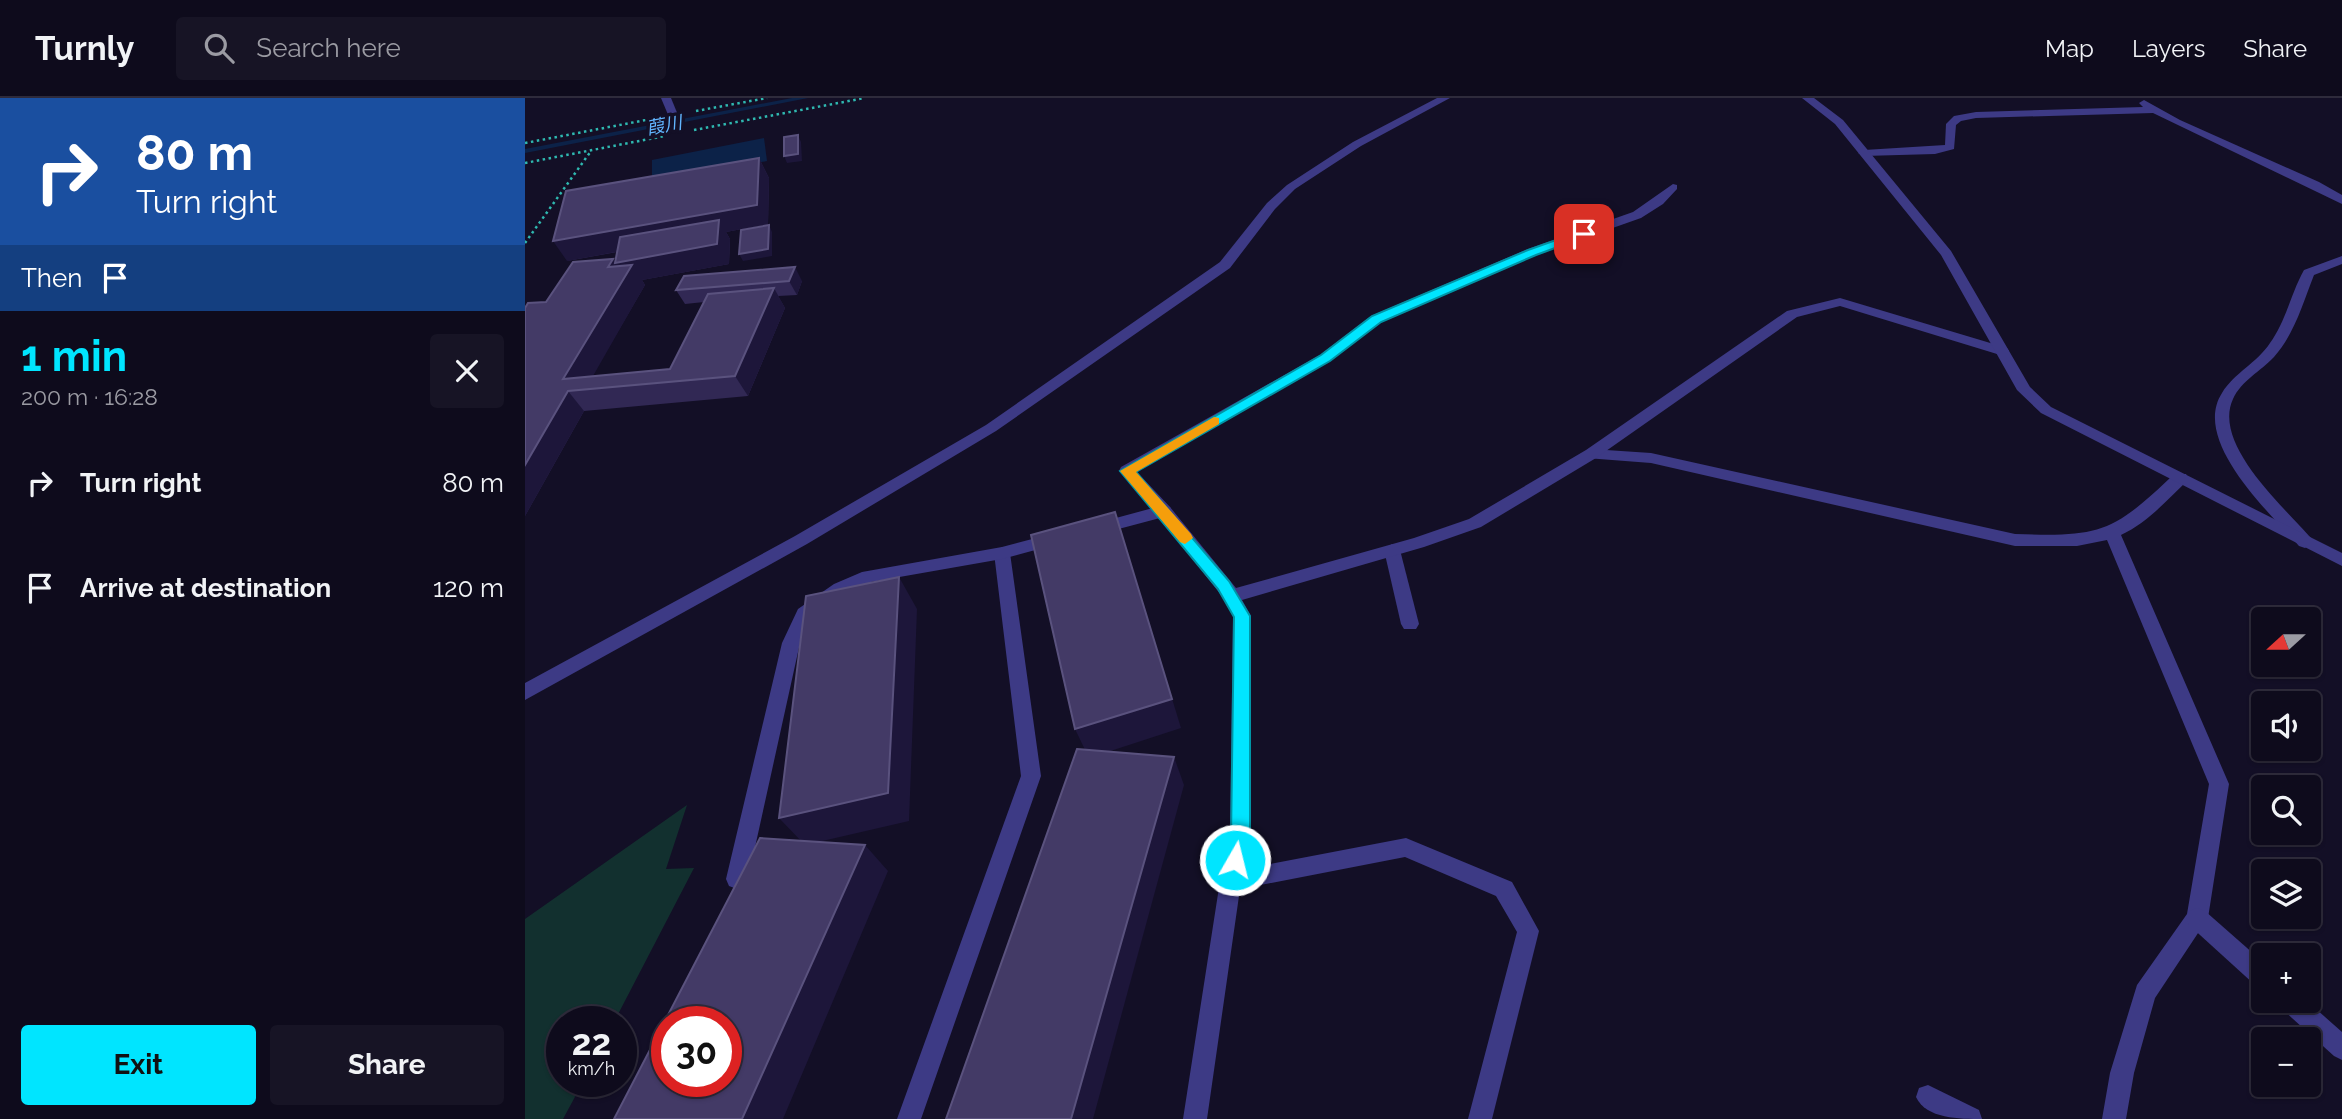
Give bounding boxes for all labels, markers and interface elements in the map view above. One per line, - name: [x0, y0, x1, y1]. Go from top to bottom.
- search box: [176, 17, 666, 80]
- text: Turnly: [35, 29, 134, 68]
- icon: search: [200, 29, 238, 67]
- text: Search here: [256, 33, 401, 63]
- text: Map: [2045, 34, 2094, 63]
- text: Layers: [2132, 34, 2205, 63]
- text: Share: [2243, 34, 2307, 63]
- water label: 葭川: [644, 111, 686, 139]
- text: 80 m: [136, 124, 253, 181]
- icon: right: [21, 126, 112, 217]
- text: Turn right: [136, 183, 277, 220]
- pin: [1554, 204, 1614, 264]
- icon: arrive: [1565, 215, 1603, 253]
- icon: arrive: [96, 259, 134, 297]
- text: Then: [21, 263, 82, 293]
- text: 1 min: [21, 332, 127, 381]
- button: close: [430, 334, 504, 408]
- text: 200 m · 16:28: [21, 383, 158, 410]
- icon: right: [21, 464, 59, 502]
- text: Turn right: [80, 468, 201, 498]
- text: 80 m: [442, 468, 504, 498]
- icon: arrive: [21, 569, 59, 607]
- text: Arrive at destination: [80, 573, 331, 603]
- text: 120 m: [433, 573, 504, 603]
- north arrow: [2251, 607, 2321, 677]
- map controls: [2251, 607, 2321, 1097]
- button: sound: [2251, 691, 2321, 761]
- button: search: [2251, 775, 2321, 845]
- position arrow: [1198, 823, 1272, 897]
- button: layers: [2251, 859, 2321, 929]
- button: +: [2251, 943, 2321, 1013]
- speed limit sign: 30: [651, 1006, 742, 1097]
- text: 22: [572, 1022, 611, 1063]
- button: Exit: [21, 1025, 256, 1105]
- button: Share: [270, 1025, 504, 1105]
- button: −: [2251, 1027, 2321, 1097]
- text: km/h: [568, 1058, 615, 1079]

